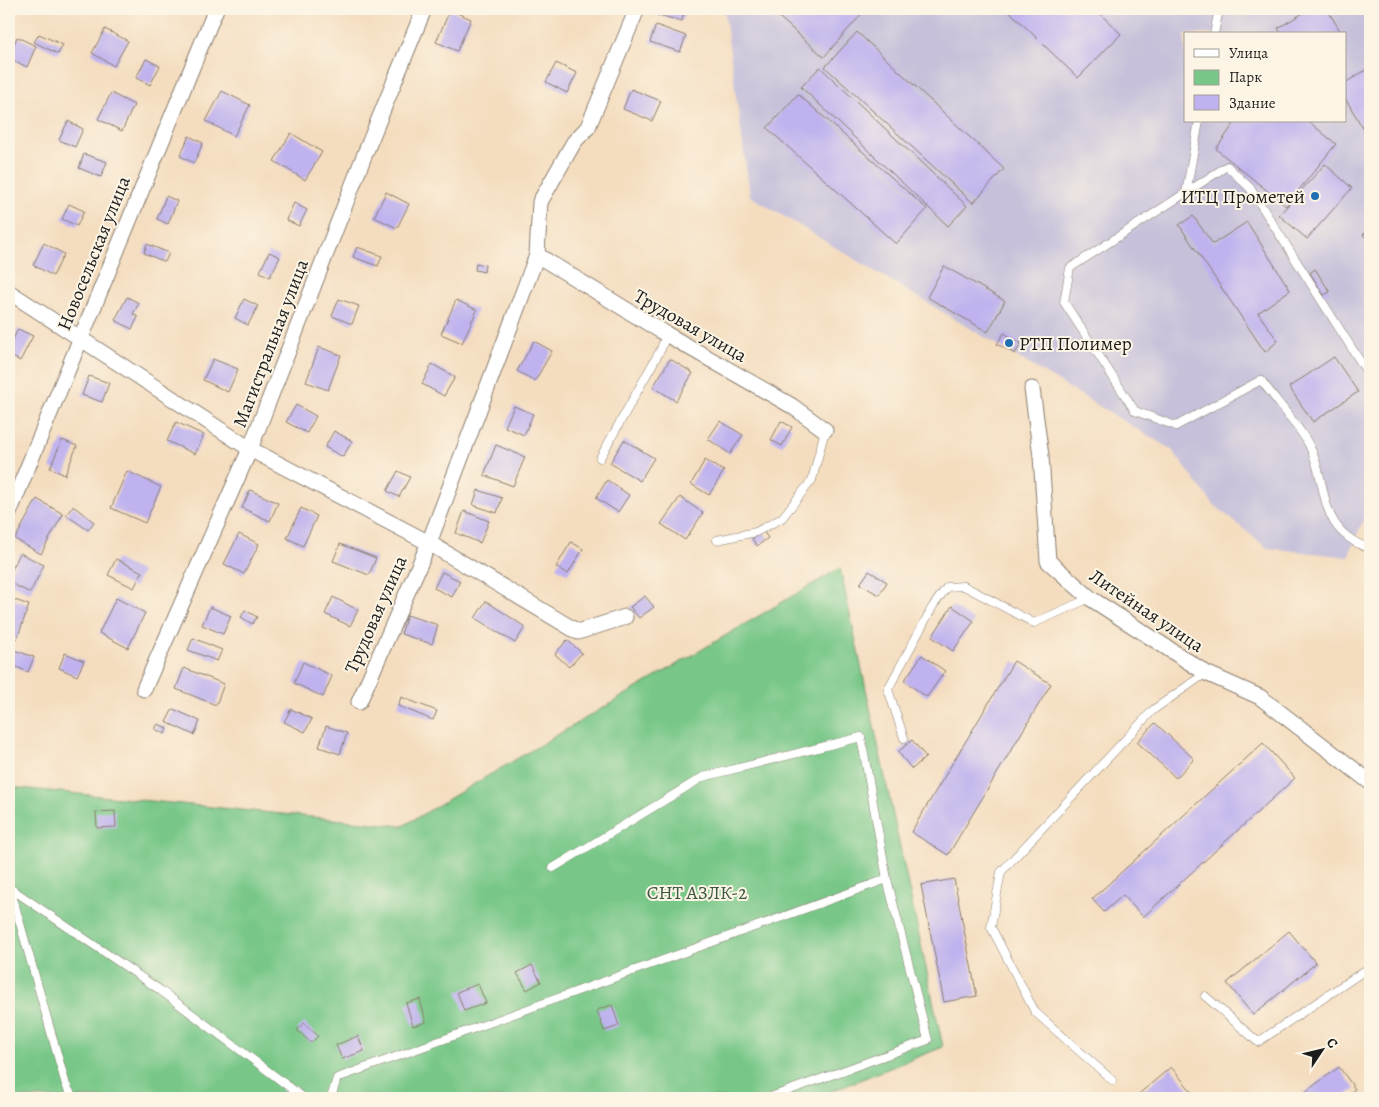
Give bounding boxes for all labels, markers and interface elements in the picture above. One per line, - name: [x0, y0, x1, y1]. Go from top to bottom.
- legend: [1184, 32, 1346, 122]
- text: Улица: [1229, 43, 1268, 63]
- text: Парк: [1229, 67, 1262, 87]
- text: Здание: [1229, 93, 1276, 113]
- street label: Новосельская улица: [51, 172, 137, 334]
- place label: ИТЦ Прометей: [1181, 184, 1305, 210]
- marker: ИТЦ Прометей: [1309, 190, 1321, 202]
- street label: Магистральная улица: [227, 255, 315, 431]
- street label: Трудовая улица: [629, 283, 752, 369]
- place label: РТП Полимер: [1019, 331, 1132, 357]
- marker: РТП Полимер: [1003, 337, 1015, 349]
- street label: Трудовая улица: [338, 551, 414, 677]
- street label: Литейная улица: [1084, 563, 1209, 659]
- park label: СНТ АЗЛК-2: [647, 880, 747, 906]
- north arrow: [1296, 1024, 1346, 1074]
- text: С: [1322, 1034, 1343, 1052]

